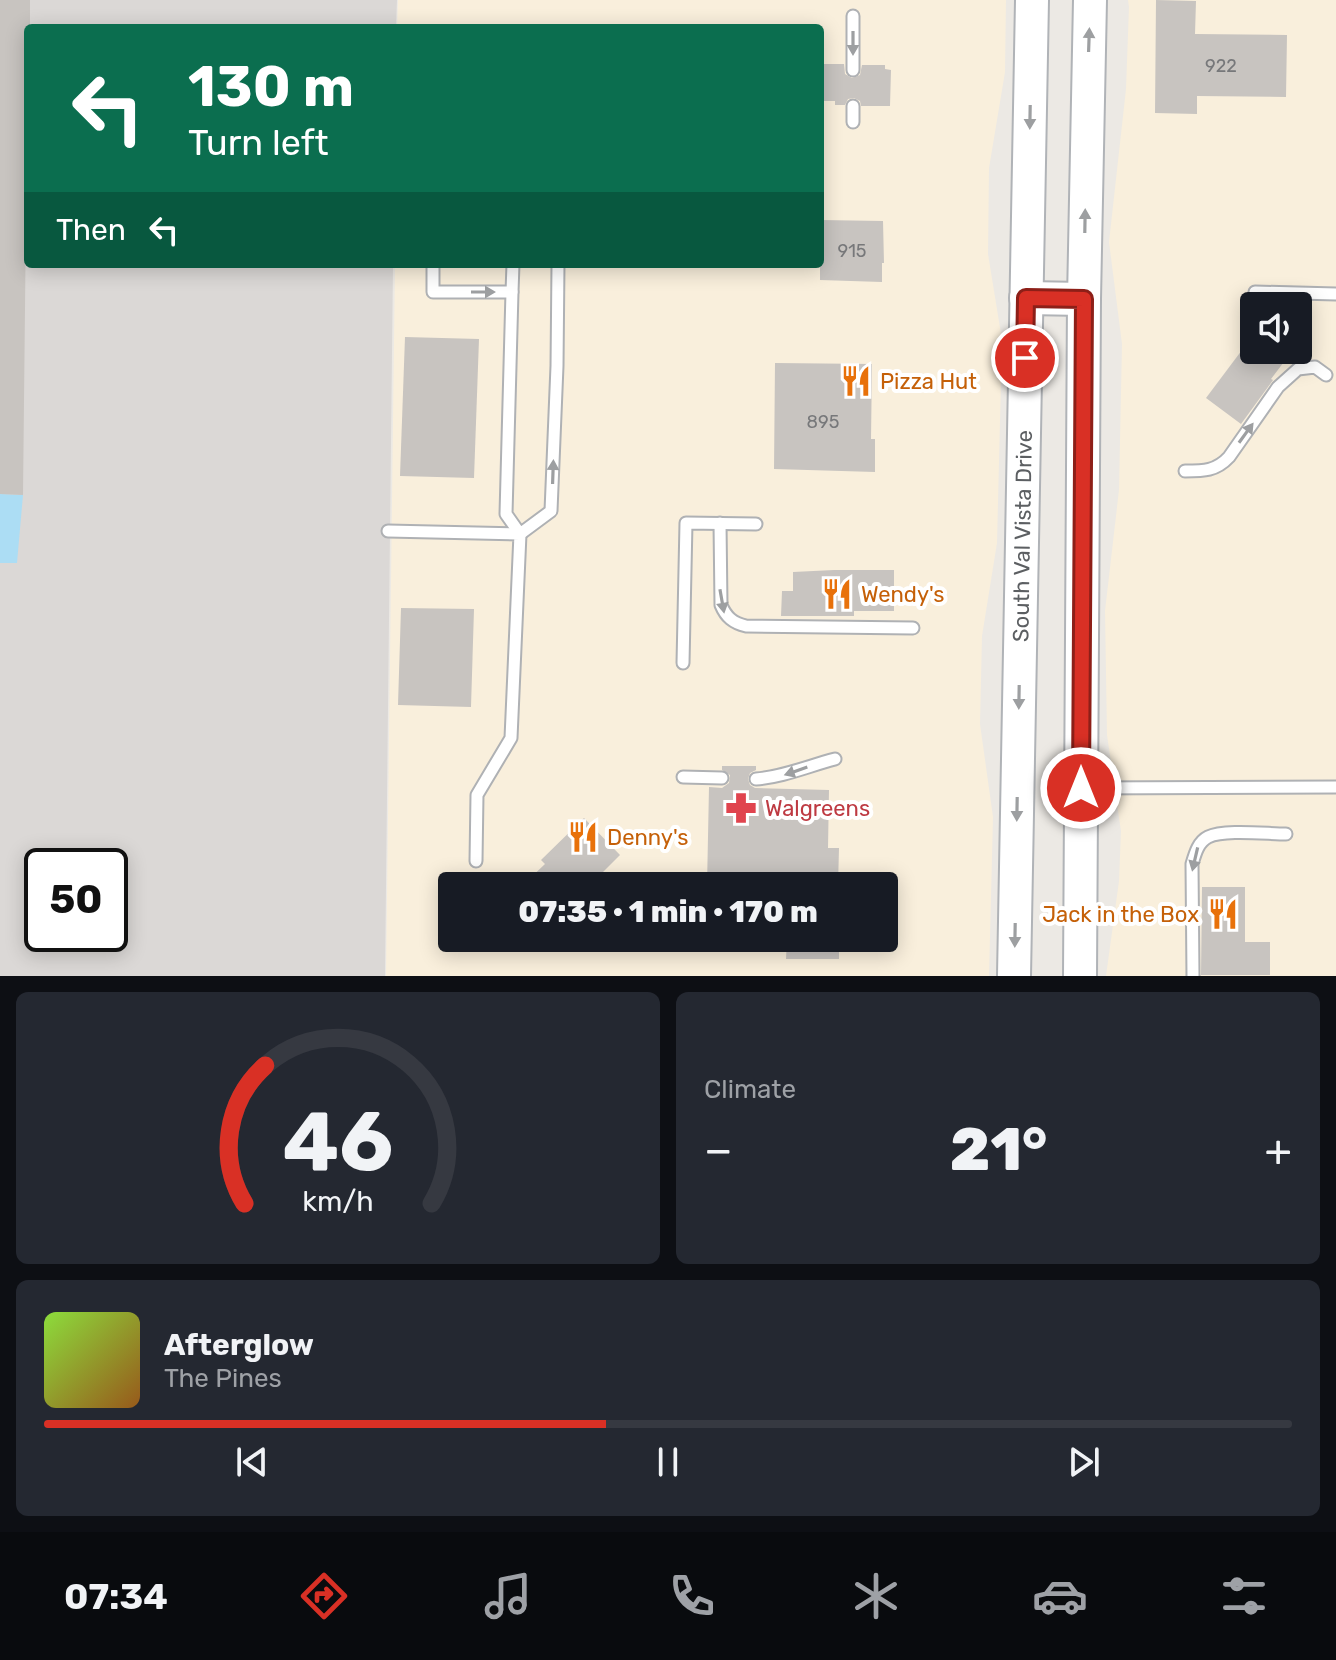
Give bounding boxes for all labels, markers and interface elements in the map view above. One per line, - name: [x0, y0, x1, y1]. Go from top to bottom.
- one-way arrow: [1083, 27, 1096, 53]
- one-way arrow: [847, 31, 859, 56]
- text: 130 m: [188, 54, 354, 120]
- house number: 922: [1205, 55, 1237, 77]
- icon: left: [56, 56, 160, 160]
- one-way arrow: [1023, 105, 1036, 130]
- text: Turn left: [188, 121, 329, 164]
- icon: left: [142, 208, 186, 252]
- one-way arrow: [1079, 208, 1091, 233]
- text: Then: [56, 212, 126, 248]
- house number: 915: [837, 240, 867, 262]
- one-way arrow: [471, 286, 496, 298]
- map controls: [1240, 292, 1312, 364]
- button: sound: [1240, 292, 1312, 364]
- pin: [991, 324, 1059, 392]
- icon: arrive: [1003, 336, 1047, 380]
- restaurant icon: Pizza Hut: [839, 364, 873, 398]
- place label: Pizza Hut: [880, 368, 977, 395]
- house number: 895: [807, 411, 839, 433]
- one-way arrow: [1238, 422, 1254, 444]
- street label: South Val Vista Drive: [1007, 430, 1038, 642]
- one-way arrow: [547, 459, 560, 484]
- restaurant icon: Wendy's: [820, 577, 854, 611]
- place label: Wendy's: [861, 581, 945, 608]
- one-way arrow: [717, 589, 729, 614]
- one-way arrow: [1013, 685, 1025, 710]
- position arrow: [1039, 746, 1123, 830]
- one-way arrow: [783, 765, 807, 777]
- pharmacy icon: Walgreens: [724, 791, 758, 825]
- place label: Walgreens: [765, 795, 870, 822]
- one-way arrow: [1011, 797, 1024, 822]
- restaurant icon: Denny's: [566, 820, 600, 854]
- place label: Denny's: [607, 824, 688, 851]
- one-way arrow: [1188, 847, 1201, 872]
- speed limit sign: 50: [24, 848, 128, 952]
- text: 07:35 · 1 min · 170 m: [518, 894, 818, 930]
- restaurant icon: Jack in the Box: [1206, 897, 1240, 931]
- place label: Jack in the Box: [1042, 901, 1199, 928]
- one-way arrow: [1008, 923, 1021, 948]
- text: Climate: [704, 1074, 796, 1105]
- text: 46: [283, 1092, 393, 1191]
- text: 21°: [950, 1114, 1047, 1185]
- text: −: [704, 1124, 733, 1176]
- text: +: [1265, 1124, 1292, 1176]
- text: km/h: [302, 1184, 374, 1218]
- text: Afterglow: [164, 1327, 314, 1363]
- text: The Pines: [164, 1363, 282, 1394]
- icon: previous: [230, 1440, 274, 1484]
- icon: pause: [646, 1440, 690, 1484]
- icon: next: [1062, 1440, 1106, 1484]
- icon: directions: [296, 1568, 352, 1624]
- icon: music: [480, 1568, 536, 1624]
- icon: phone: [664, 1568, 720, 1624]
- icon: climate: [848, 1568, 904, 1624]
- icon: car: [1032, 1568, 1088, 1624]
- icon: filters: [1216, 1568, 1272, 1624]
- text: 07:34: [64, 1575, 168, 1618]

